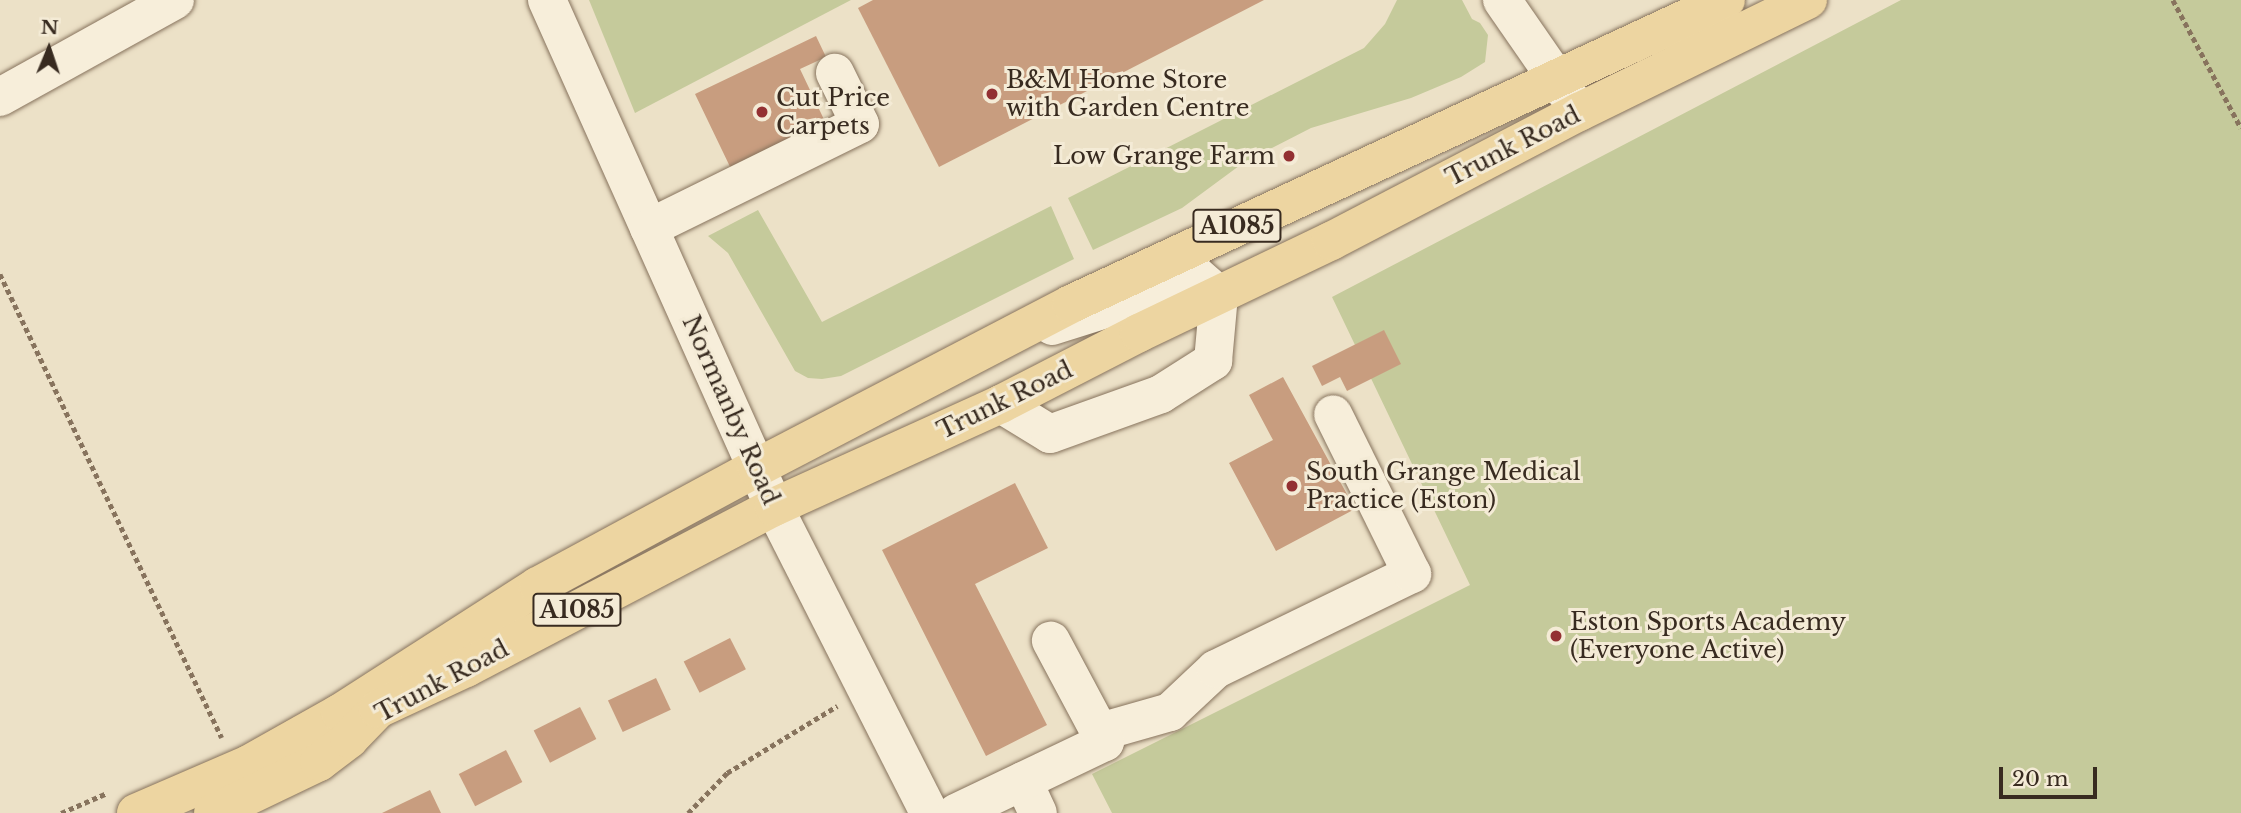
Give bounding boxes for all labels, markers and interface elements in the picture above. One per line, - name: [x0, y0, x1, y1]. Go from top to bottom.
- north arrow: [14, 14, 84, 84]
- text: N: [40, 16, 59, 39]
- place label: B&M Home Store with Garden Centre: [1006, 66, 1249, 122]
- place label: Cut Price Carpets: [776, 84, 890, 140]
- marker: B&M Home Store with Garden Centre: [984, 86, 1000, 102]
- street label: Trunk Road: [1441, 100, 1585, 192]
- marker: Cut Price Carpets: [754, 104, 770, 120]
- place label: Low Grange Farm: [1052, 142, 1275, 170]
- marker: Low Grange Farm: [1281, 148, 1297, 164]
- road number: A1085: [1192, 206, 1282, 246]
- street label: Normanby Road: [676, 311, 786, 509]
- street label: Trunk Road: [933, 355, 1077, 445]
- place label: South Grange Medical Practice (Eston): [1306, 458, 1580, 514]
- marker: South Grange Medical Practice (Eston): [1284, 478, 1300, 494]
- road number: A1085: [532, 590, 622, 630]
- place label: Eston Sports Academy (Everyone Active): [1570, 608, 1847, 664]
- marker: Eston Sports Academy (Everyone Active): [1548, 628, 1564, 644]
- street label: Trunk Road: [370, 634, 514, 728]
- scale bar: [2003, 754, 2101, 798]
- text: 20 m: [2012, 766, 2069, 792]

